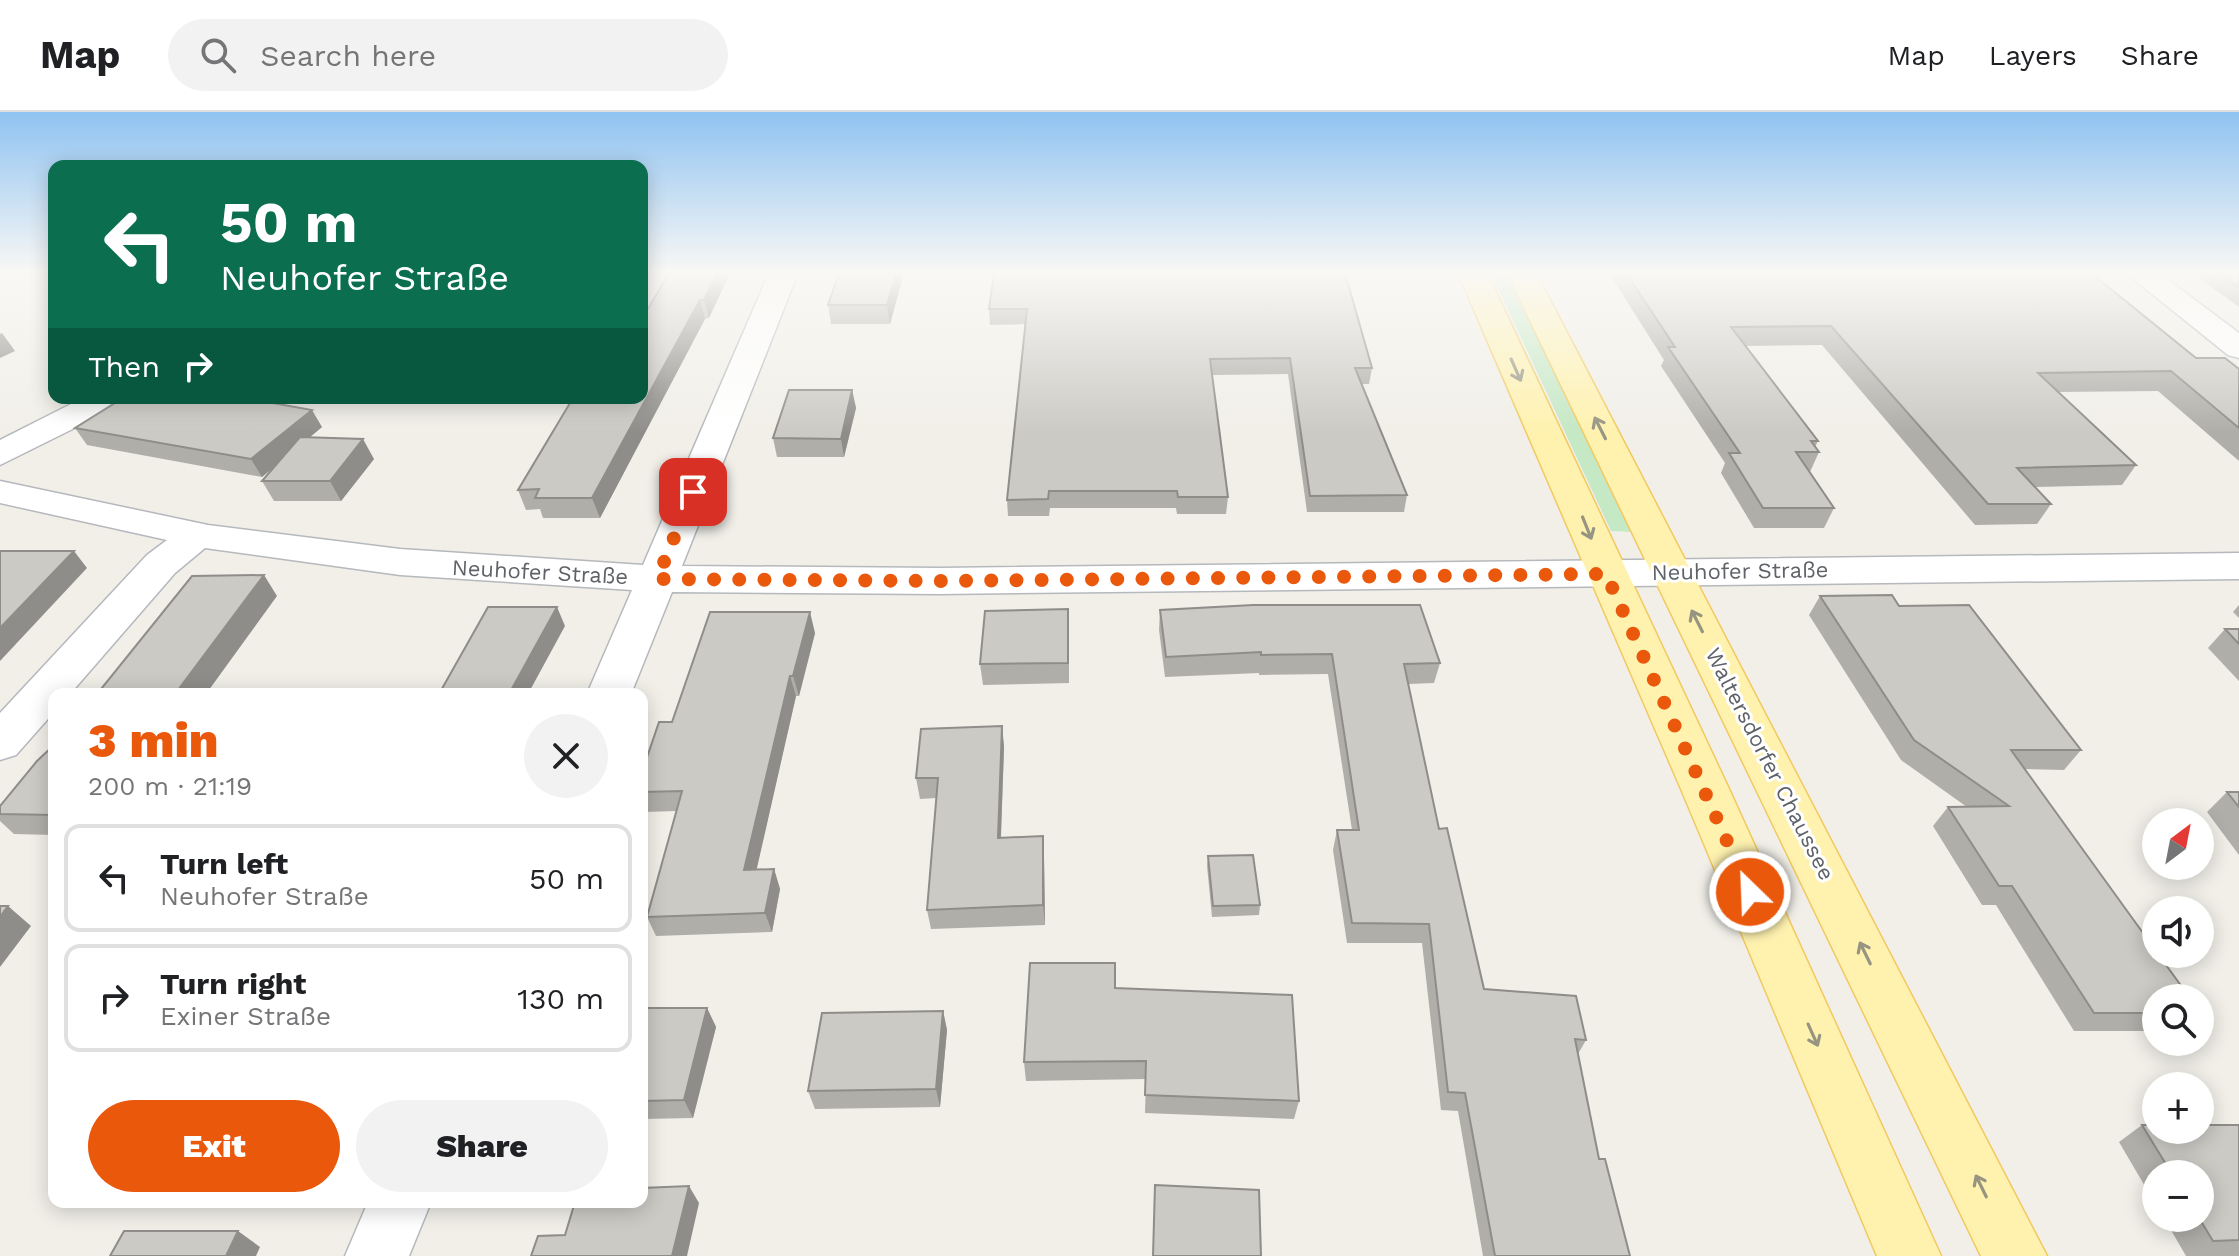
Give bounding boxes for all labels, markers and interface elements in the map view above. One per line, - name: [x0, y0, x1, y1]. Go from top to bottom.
- search box: [168, 19, 728, 91]
- text: Map: [40, 33, 120, 77]
- icon: search: [196, 33, 240, 77]
- text: Search here: [260, 38, 436, 73]
- text: Map: [1888, 39, 1945, 72]
- text: Layers: [1989, 39, 2077, 72]
- text: Share: [2121, 39, 2199, 72]
- text: 50 m: [220, 190, 357, 256]
- icon: left: [88, 192, 192, 296]
- text: Neuhofer Straße: [220, 257, 509, 299]
- icon: right: [176, 344, 220, 388]
- text: Then: [88, 349, 160, 384]
- one-way arrow: [1509, 358, 1524, 382]
- one-way arrow: [1592, 417, 1607, 441]
- pin: [659, 458, 727, 526]
- icon: arrive: [671, 470, 715, 514]
- one-way arrow: [1580, 515, 1595, 540]
- street label: Neuhofer Straße: [451, 555, 629, 589]
- street label: Neuhofer Straße: [1652, 557, 1828, 585]
- one-way arrow: [1689, 610, 1705, 634]
- street label: Waltersdorfer Chaussee: [1700, 644, 1840, 884]
- text: 3 min: [88, 712, 219, 769]
- button: close: [524, 714, 608, 798]
- text: 200 m · 21:19: [88, 771, 252, 801]
- north arrow: [2142, 808, 2214, 880]
- map controls: [2142, 808, 2214, 1232]
- text: Turn left: [160, 846, 288, 881]
- position arrow: [1708, 850, 1792, 934]
- icon: left: [92, 856, 136, 900]
- text: 50 m: [529, 861, 604, 896]
- text: Neuhofer Straße: [160, 881, 369, 911]
- button: sound: [2142, 896, 2214, 968]
- one-way arrow: [1857, 942, 1872, 966]
- text: Turn right: [160, 966, 306, 1001]
- icon: right: [92, 976, 136, 1020]
- text: 130 m: [517, 981, 604, 1016]
- button: search: [2142, 984, 2214, 1056]
- text: Exiner Straße: [160, 1001, 331, 1031]
- one-way arrow: [1806, 1023, 1821, 1047]
- button: +: [2142, 1072, 2214, 1144]
- button: Exit: [88, 1100, 340, 1192]
- button: Share: [356, 1100, 608, 1192]
- button: −: [2142, 1160, 2214, 1232]
- one-way arrow: [1972, 1175, 1988, 1199]

